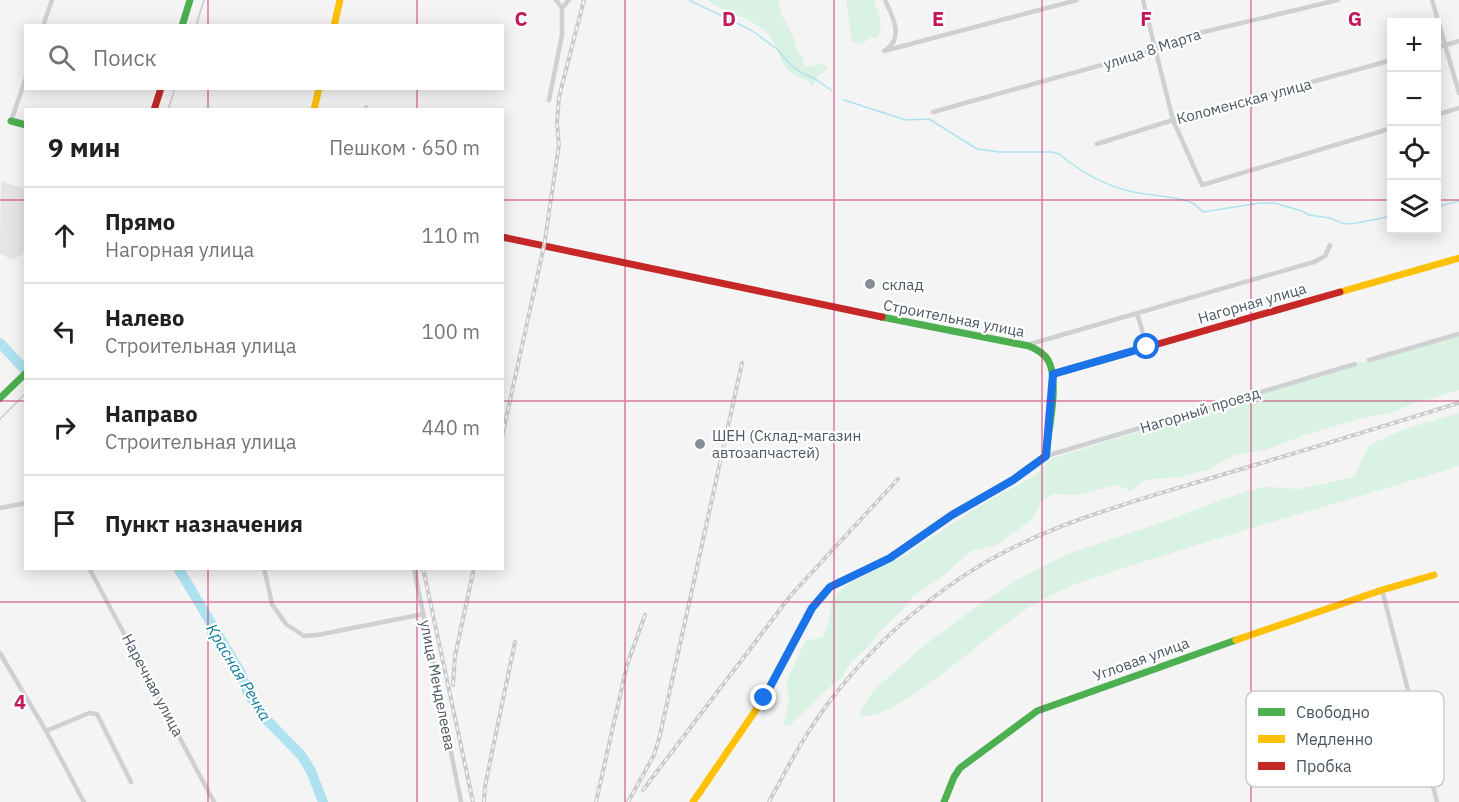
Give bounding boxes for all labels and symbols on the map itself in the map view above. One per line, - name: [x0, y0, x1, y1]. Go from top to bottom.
- text: C: [514, 5, 528, 32]
- text: D: [722, 5, 736, 32]
- text: E: [932, 5, 944, 32]
- text: F: [1140, 5, 1152, 32]
- text: G: [1348, 5, 1362, 32]
- street label: улица 8 Марта: [1101, 24, 1203, 74]
- street label: Коломенская улица: [1174, 74, 1314, 128]
- place label: склад: [882, 275, 924, 294]
- marker: склад: [863, 277, 877, 291]
- street label: Нагорная улица: [1196, 278, 1308, 328]
- street label: Строительная улица: [882, 295, 1026, 341]
- route start: [1133, 333, 1159, 359]
- street label: Нагорный проезд: [1138, 383, 1262, 437]
- place label: ШЕН (Склад-магазин автозапчастей): [712, 426, 861, 462]
- marker: ШЕН (Склад-магазин автозапчастей): [693, 437, 707, 451]
- street label: улица Менделеева: [416, 618, 460, 752]
- water label: Красная Речка: [202, 620, 276, 724]
- street label: Наречная улица: [118, 630, 188, 740]
- street label: Угловая улица: [1090, 633, 1192, 685]
- route end: [750, 684, 776, 710]
- text: 4: [14, 688, 26, 715]
- legend: [1246, 691, 1444, 787]
- text: Свободно: [1296, 702, 1370, 722]
- text: Медленно: [1296, 729, 1373, 749]
- text: Пробка: [1296, 756, 1352, 776]

